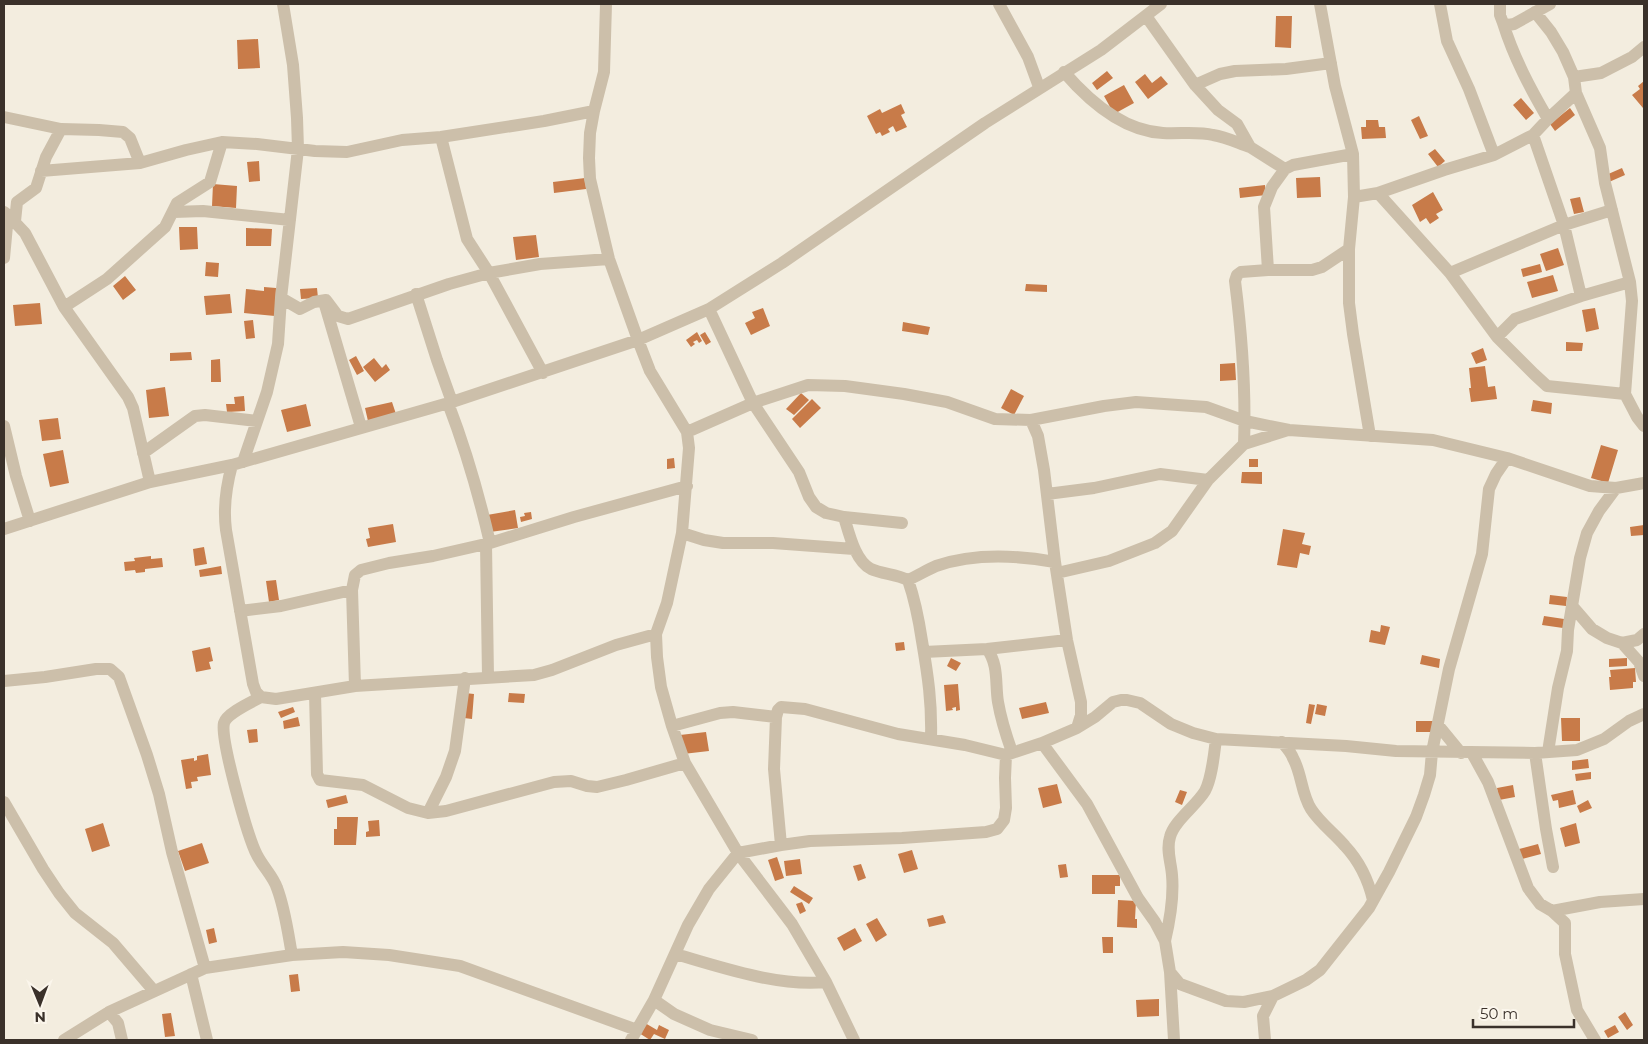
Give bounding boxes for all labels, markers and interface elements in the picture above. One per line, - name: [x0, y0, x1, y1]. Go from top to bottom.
- north arrow: [15, 979, 65, 1029]
- scale bar: [1473, 996, 1574, 1028]
- text: 50 m: [1480, 1004, 1518, 1023]
- text: N: [34, 1008, 46, 1026]

